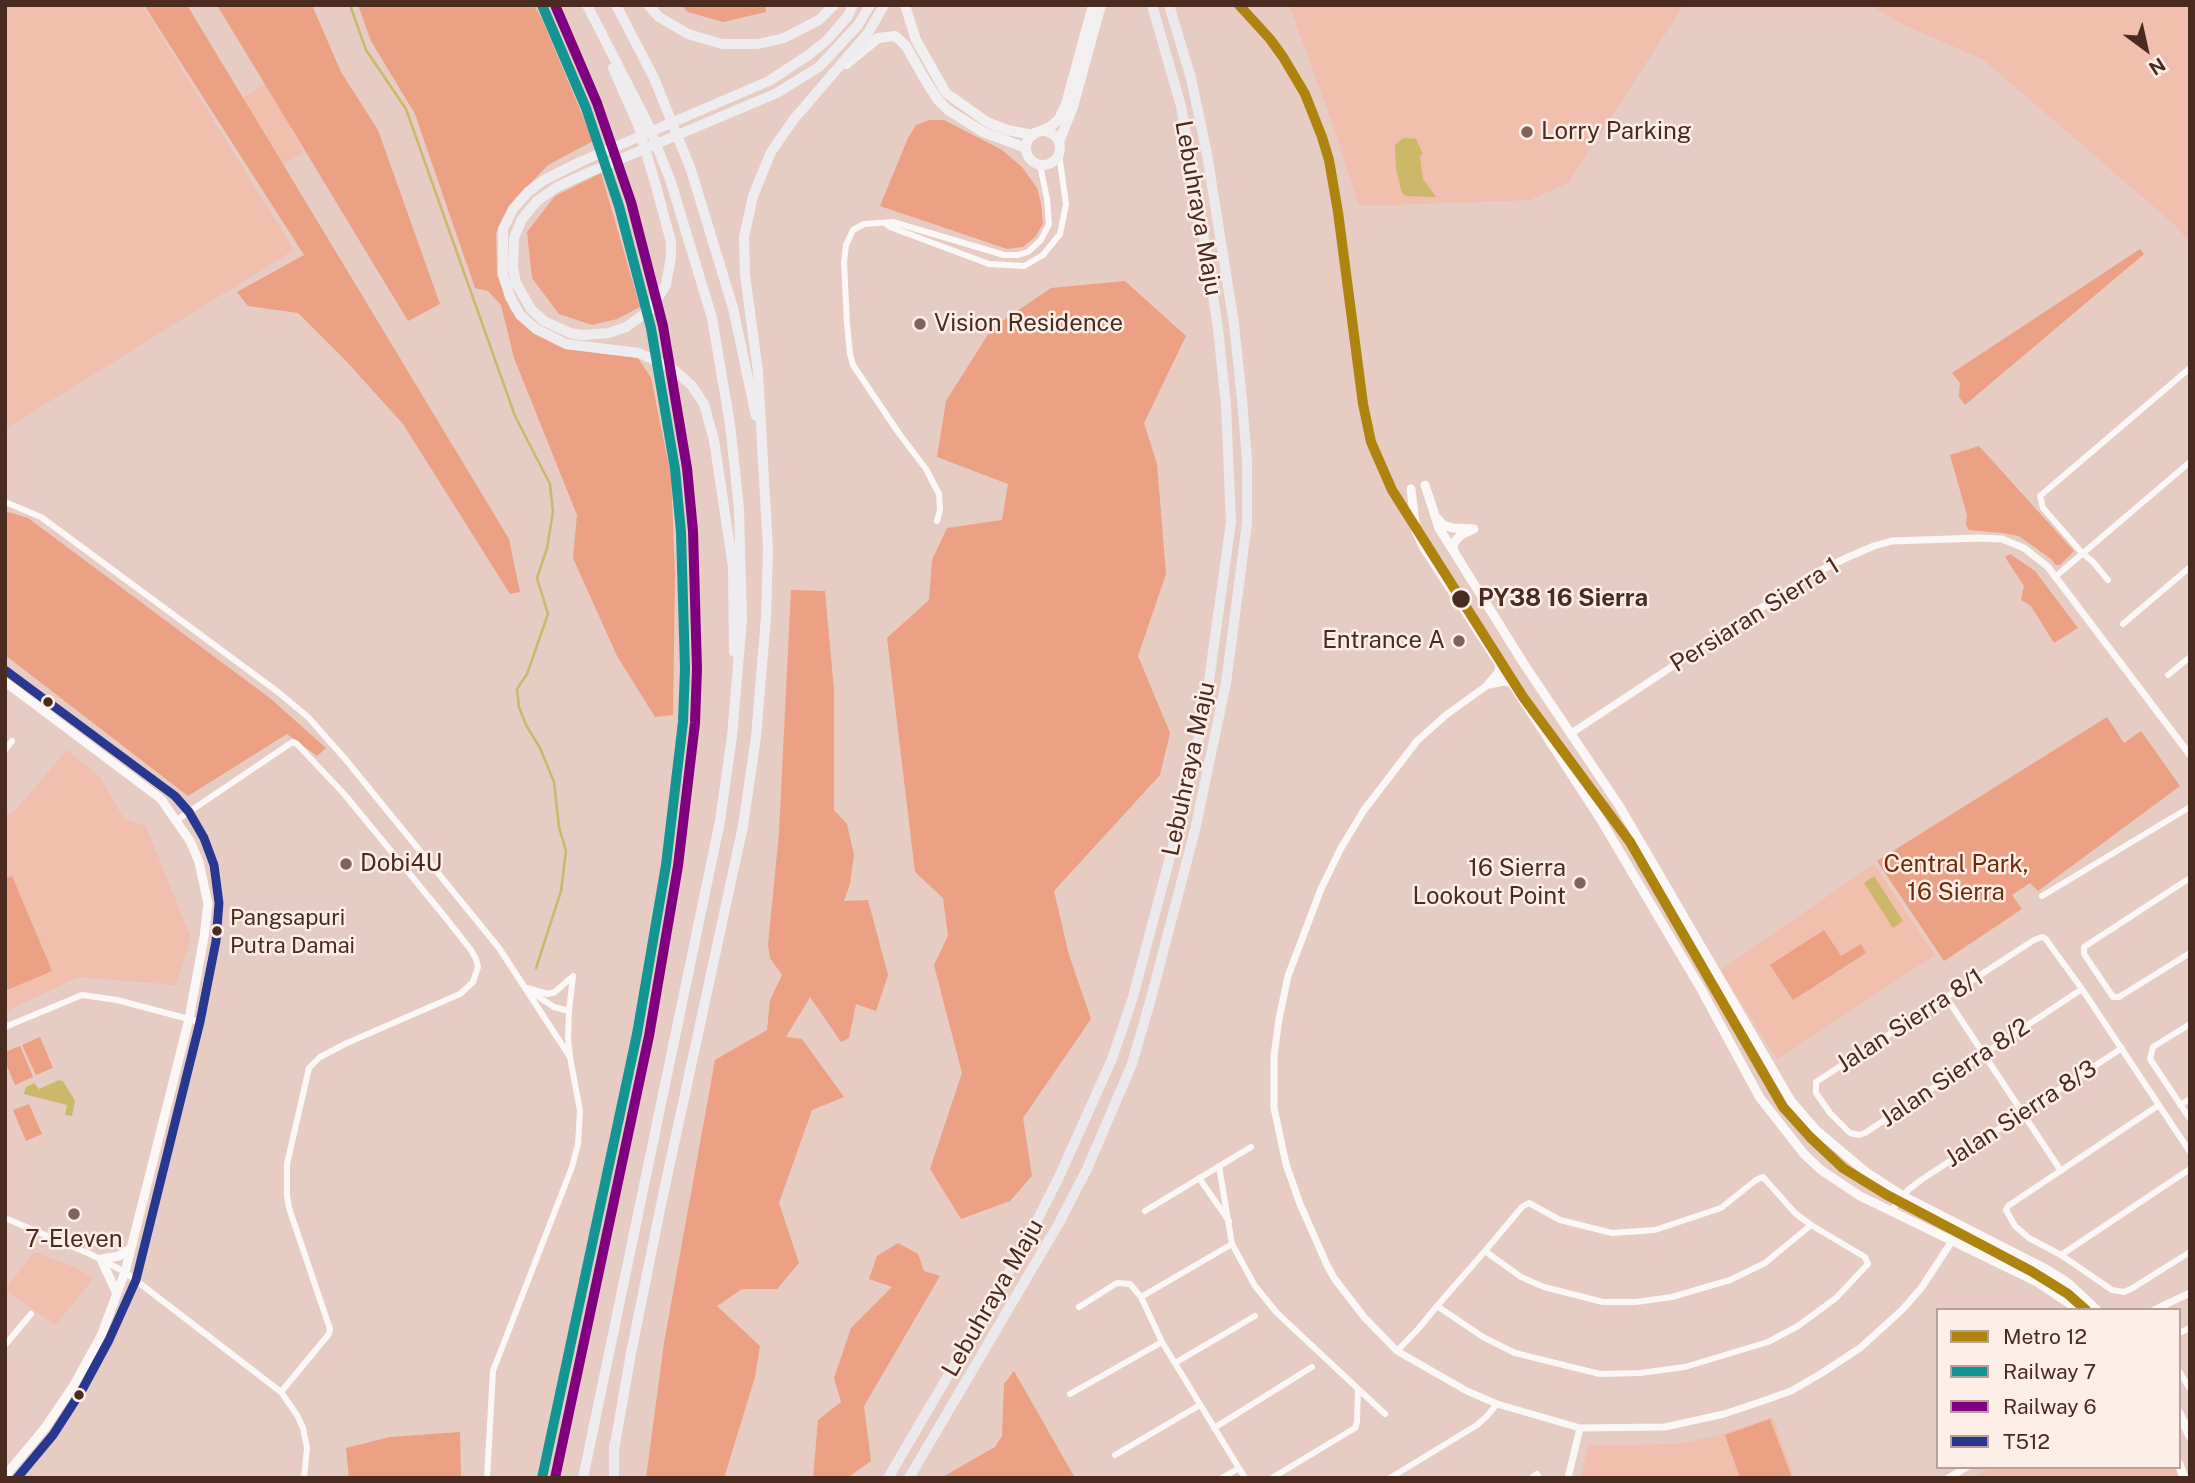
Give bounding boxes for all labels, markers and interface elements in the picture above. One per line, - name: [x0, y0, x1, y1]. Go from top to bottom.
- north arrow: [2111, 14, 2181, 84]
- text: N: [2145, 53, 2170, 80]
- street label: Lebuhraya Maju: [1168, 118, 1228, 298]
- place label: Lorry Parking: [1541, 118, 1692, 146]
- marker: Lorry Parking: [1519, 124, 1535, 140]
- place label: Vision Residence: [934, 310, 1123, 338]
- marker: Vision Residence: [912, 316, 928, 332]
- street label: Persiaran Sierra 1: [1665, 551, 1845, 679]
- place label: PY38 16 Sierra: [1478, 585, 1648, 613]
- marker: PY38 16 Sierra: [1450, 588, 1472, 610]
- place label: Entrance A: [1322, 627, 1445, 655]
- marker: Entrance A: [1451, 633, 1467, 649]
- street label: Lebuhraya Maju: [1156, 679, 1222, 859]
- unlabelled marker: [41, 695, 55, 709]
- place label: Dobi4U: [360, 850, 442, 878]
- park label: Central Park, 16 Sierra: [1883, 851, 2029, 907]
- place label: 16 Sierra Lookout Point: [1413, 855, 1566, 911]
- marker: Dobi4U: [338, 856, 354, 872]
- marker: 16 Sierra Lookout Point: [1572, 875, 1588, 891]
- place label: Pangsapuri Putra Damai: [230, 905, 355, 956]
- marker: Pangsapuri Putra Damai: [210, 924, 224, 938]
- street label: Jalan Sierra 8/1: [1831, 963, 1989, 1079]
- street label: Jalan Sierra 8/2: [1875, 1012, 2035, 1134]
- street label: Jalan Sierra 8/3: [1940, 1054, 2102, 1174]
- marker: 7-Eleven: [66, 1206, 82, 1222]
- street label: Lebuhraya Maju: [936, 1214, 1050, 1382]
- place label: 7-Eleven: [25, 1226, 123, 1254]
- legend: [1936, 1308, 2181, 1469]
- text: Metro 12: [2003, 1324, 2087, 1349]
- text: Railway 7: [2003, 1359, 2096, 1384]
- unlabelled marker: [72, 1388, 86, 1402]
- text: Railway 6: [2003, 1394, 2097, 1419]
- text: T512: [2003, 1429, 2050, 1454]

